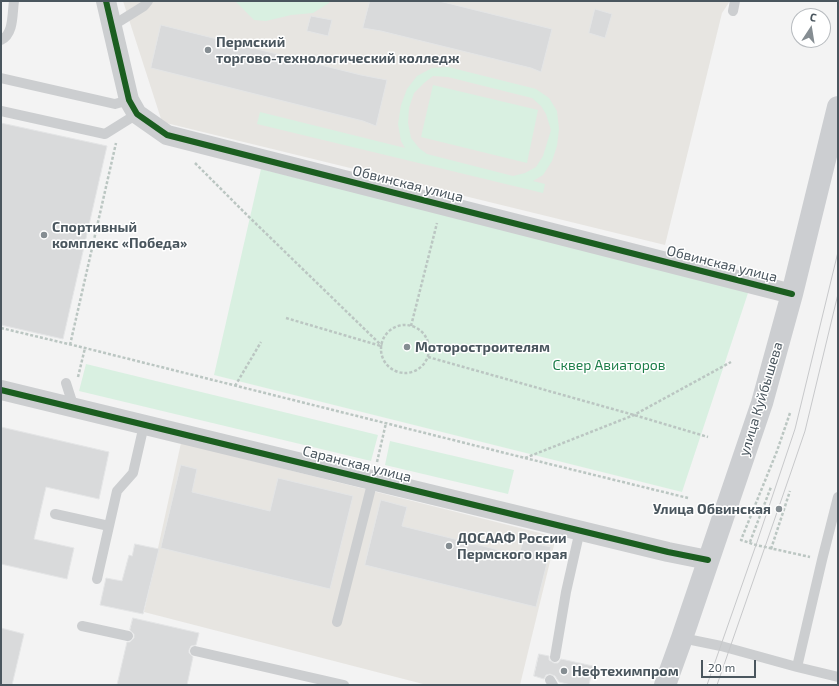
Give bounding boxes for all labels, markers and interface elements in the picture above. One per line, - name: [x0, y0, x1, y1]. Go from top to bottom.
- north arrow: [791, 8, 831, 48]
- text: С: [809, 10, 818, 24]
- place label: Пермский торгово-технологический колледж: [216, 34, 459, 66]
- marker: Пермский торгово-технологический колледж: [203, 45, 213, 55]
- street label: Обвинская улица: [351, 162, 465, 206]
- place label: Спортивный комплекс «Победа»: [52, 219, 187, 252]
- marker: Спортивный комплекс «Победа»: [39, 230, 49, 240]
- street label: Обвинская улица: [665, 242, 779, 286]
- place label: Моторостроителям: [415, 339, 550, 355]
- street label: улица Куйбышева: [736, 340, 786, 458]
- marker: Моторостроителям: [402, 342, 412, 352]
- park label: Сквер Авиаторов: [552, 357, 666, 373]
- street label: Саранская улица: [301, 442, 413, 486]
- place label: Улица Обвинская: [653, 501, 771, 517]
- marker: Улица Обвинская: [774, 504, 784, 514]
- place label: ДОСААФ России Пермского края: [457, 530, 567, 562]
- marker: ДОСААФ России Пермского края: [444, 541, 454, 551]
- scale bar: [703, 652, 758, 678]
- text: 20 m: [708, 660, 735, 674]
- place label: Нефтехимпром: [572, 663, 679, 679]
- marker: Нефтехимпром: [559, 666, 569, 676]

